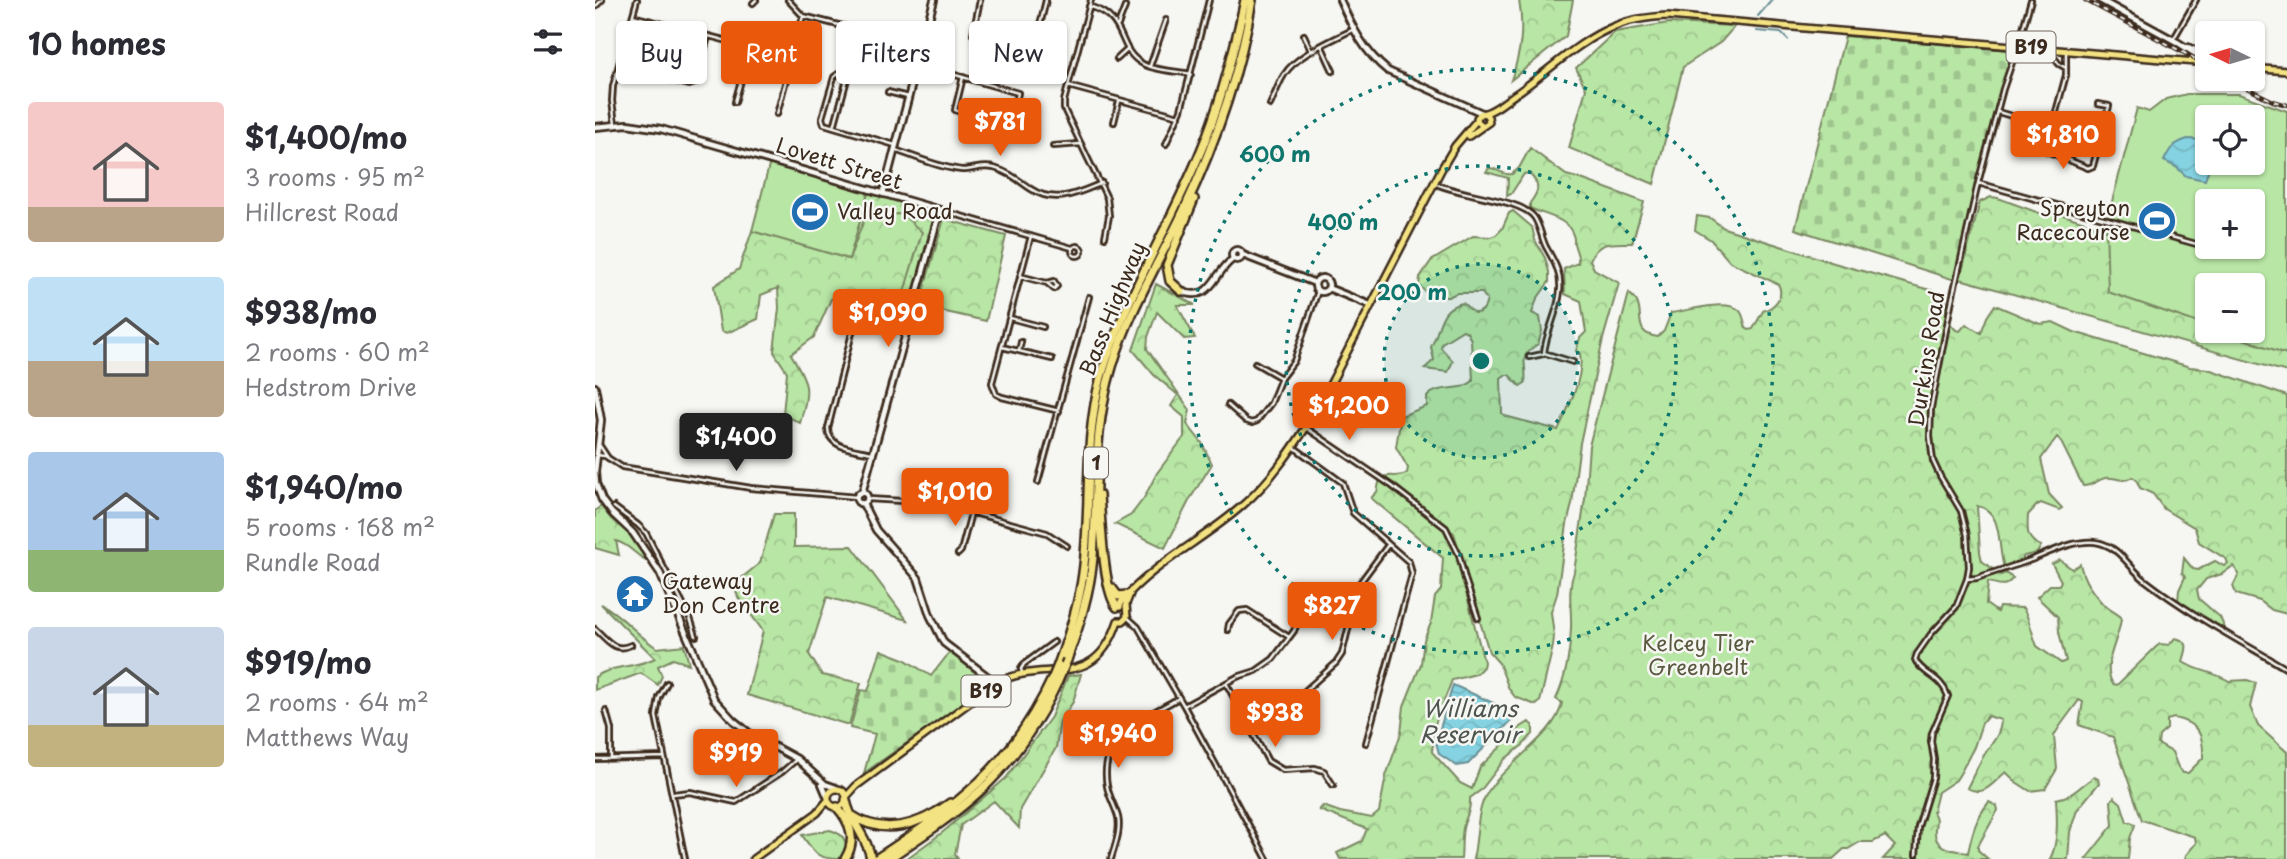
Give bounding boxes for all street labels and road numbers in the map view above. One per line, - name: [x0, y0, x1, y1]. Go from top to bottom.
- road number: B19: [2007, 32, 2055, 62]
- street label: Lovett Street: [773, 128, 907, 196]
- street label: Bass Highway: [1070, 236, 1153, 380]
- street label: Durkins Road: [1898, 288, 1952, 429]
- road number: 1: [1084, 447, 1108, 478]
- road number: B19: [961, 676, 1011, 706]

